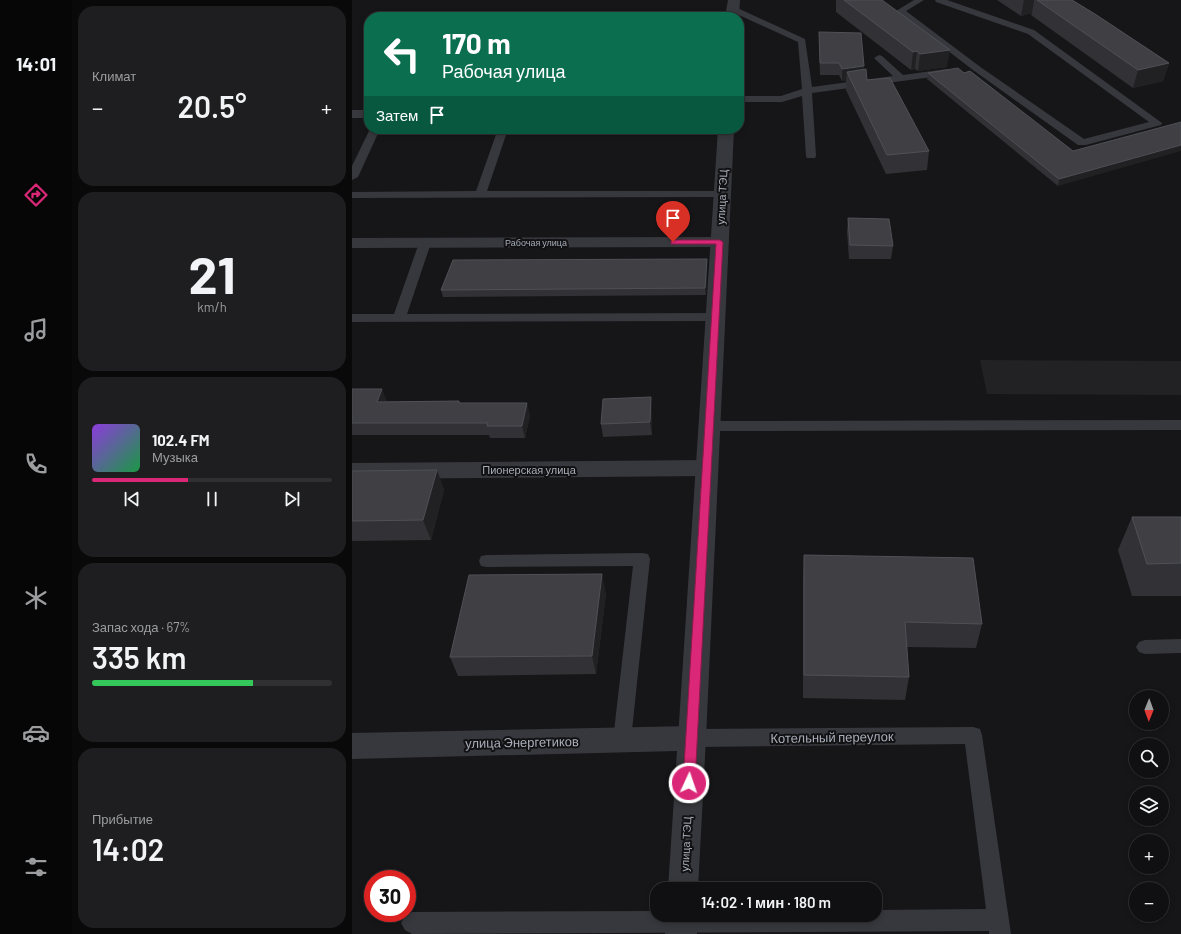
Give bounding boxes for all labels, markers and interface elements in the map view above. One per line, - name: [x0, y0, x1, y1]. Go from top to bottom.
- text: 170 m: [442, 26, 511, 60]
- icon: left: [376, 28, 428, 80]
- text: 14:01: [16, 53, 56, 75]
- text: Рабочая улица: [442, 60, 566, 82]
- text: Климат: [92, 68, 136, 84]
- text: 20.5°: [178, 88, 247, 124]
- text: −: [92, 94, 103, 120]
- text: +: [321, 94, 332, 120]
- icon: arrive: [426, 104, 448, 126]
- text: Затем: [376, 106, 418, 124]
- street label: улица ТЭЦ: [714, 169, 729, 225]
- icon: directions: [22, 181, 50, 209]
- pin: [656, 201, 690, 242]
- icon: arrive: [662, 207, 684, 229]
- street label: Рабочая улица: [505, 237, 567, 248]
- text: 21: [188, 242, 236, 304]
- text: km/h: [197, 299, 227, 315]
- icon: music: [22, 316, 50, 344]
- text: 102.4 FM: [152, 431, 210, 449]
- text: Музыка: [152, 449, 198, 465]
- icon: phone: [22, 450, 50, 478]
- street label: Пионерская улица: [482, 463, 577, 476]
- icon: previous: [121, 488, 143, 510]
- icon: pause: [201, 488, 223, 510]
- icon: next: [281, 488, 303, 510]
- icon: climate: [22, 584, 50, 612]
- text: Запас хода · 67%: [92, 619, 190, 635]
- text: 335 km: [92, 639, 186, 675]
- north arrow: [1129, 690, 1169, 730]
- map controls: [1129, 690, 1169, 922]
- icon: car: [22, 719, 50, 747]
- street label: Котельный переулок: [770, 728, 894, 746]
- street label: улица Энергетиков: [465, 733, 579, 751]
- button: search: [1129, 738, 1169, 778]
- position arrow: [668, 762, 710, 804]
- button: layers: [1129, 786, 1169, 826]
- text: Прибытие: [92, 811, 153, 827]
- street label: улица ТЭЦ: [678, 816, 693, 872]
- text: 14:02: [92, 831, 164, 867]
- button: +: [1129, 834, 1169, 874]
- icon: filters: [22, 853, 50, 881]
- speed limit sign: 30: [364, 870, 416, 922]
- button: −: [1129, 882, 1169, 922]
- text: 14:02 · 1 мин · 180 m: [701, 893, 831, 911]

